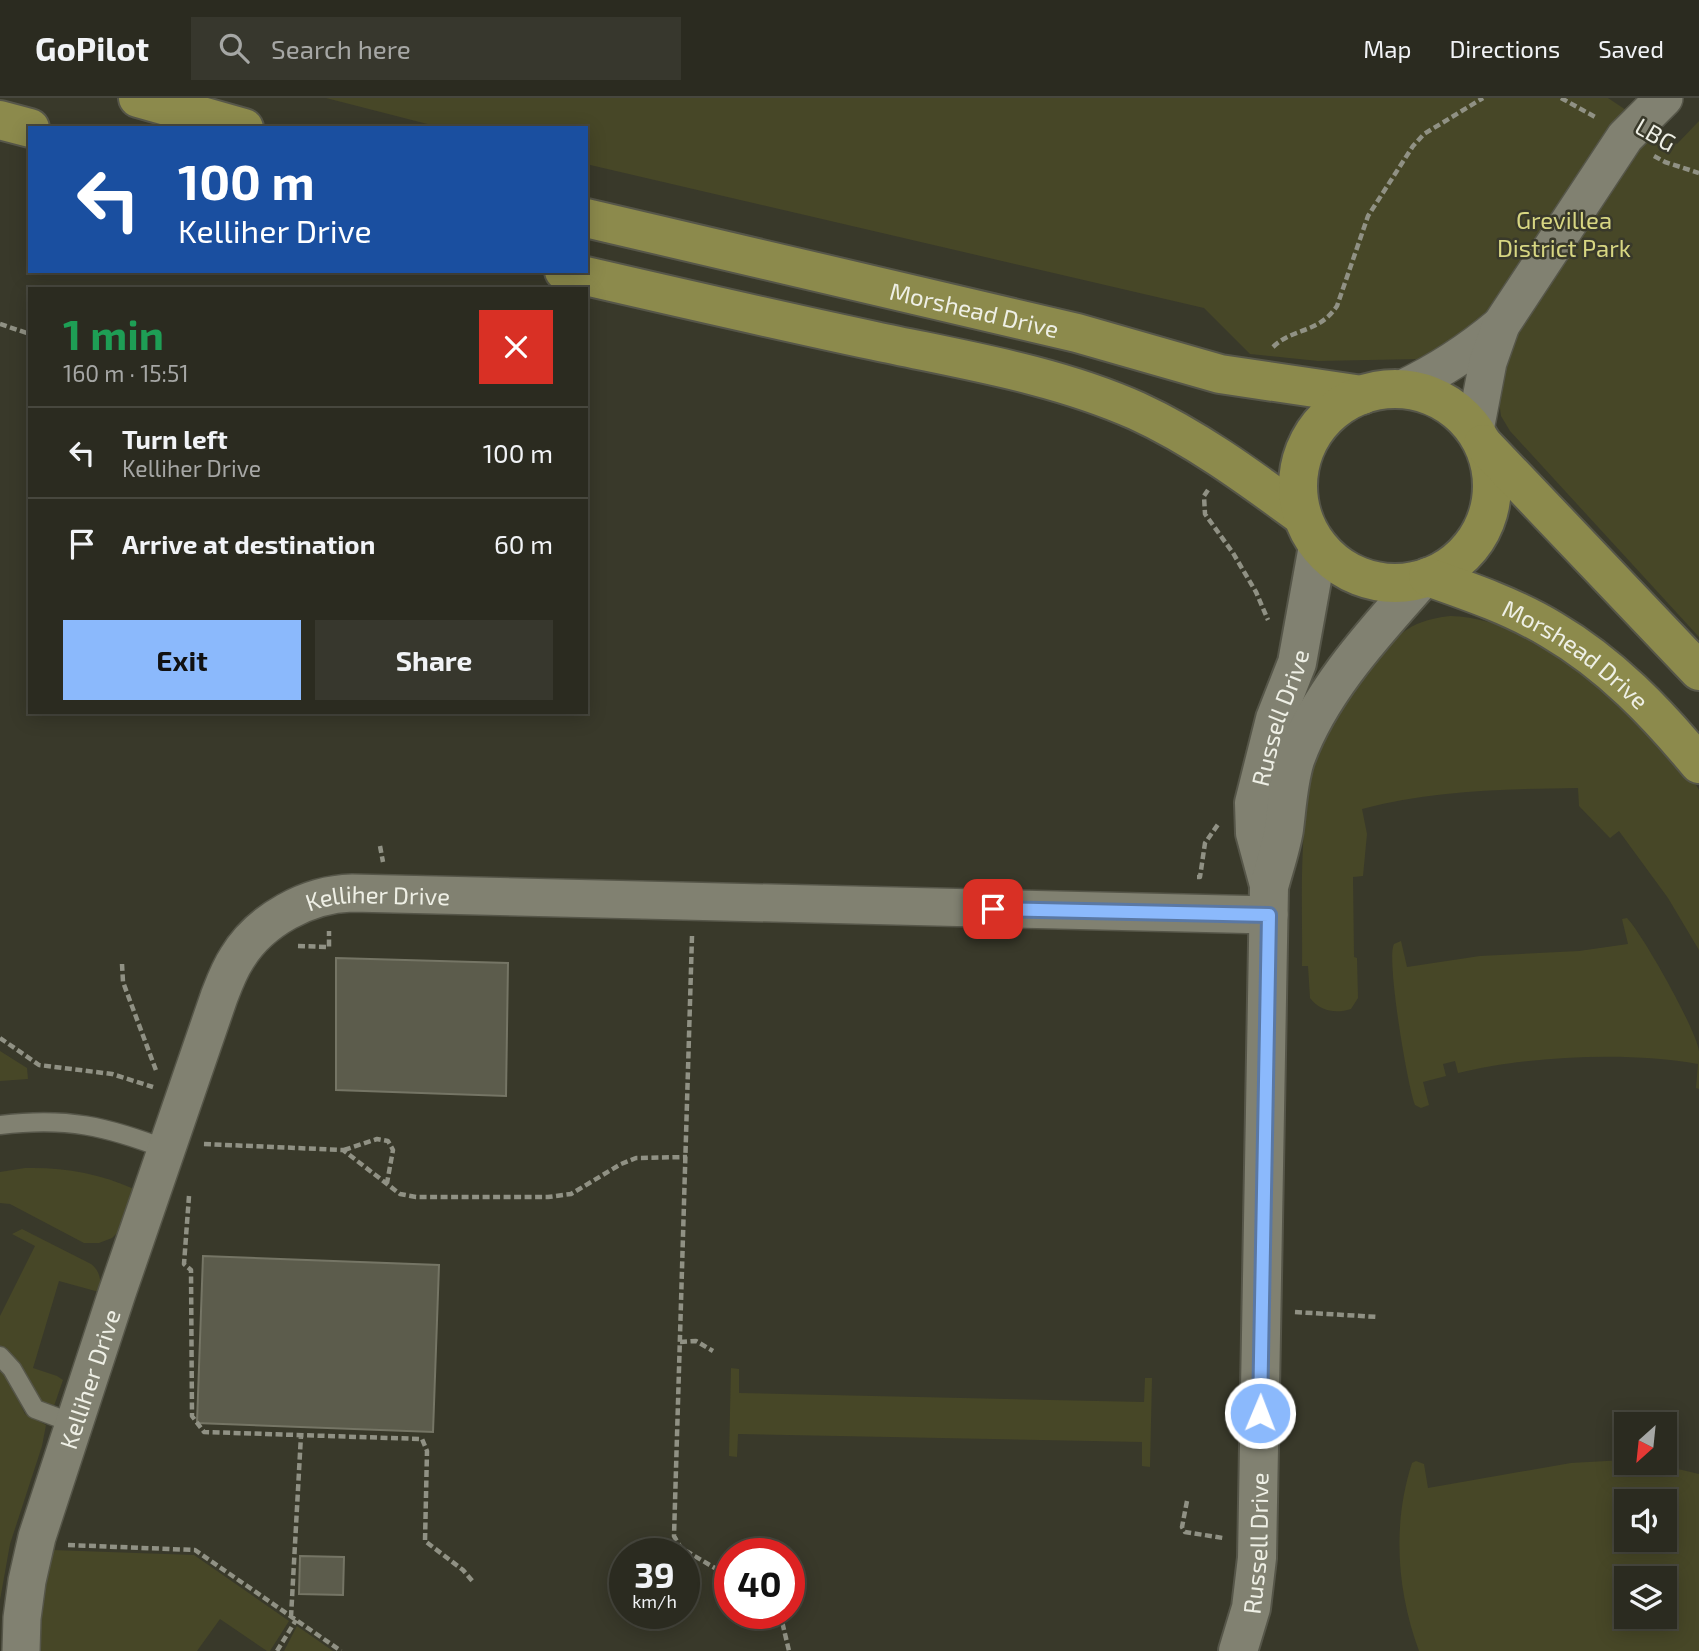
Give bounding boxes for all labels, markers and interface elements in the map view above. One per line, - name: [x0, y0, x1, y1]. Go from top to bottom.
- search box: [191, 17, 681, 80]
- text: GoPilot: [35, 28, 149, 68]
- icon: search: [215, 29, 253, 67]
- text: Search here: [271, 33, 411, 64]
- text: Map: [1363, 34, 1411, 63]
- text: Directions: [1449, 34, 1560, 63]
- text: Saved: [1598, 34, 1664, 63]
- street label: LBG: [1630, 111, 1682, 157]
- text: 100 m: [178, 151, 315, 210]
- icon: left: [63, 154, 154, 245]
- park label: Grevillea District Park: [1497, 205, 1631, 262]
- text: Kelliher Drive: [178, 211, 372, 249]
- street label: Morshead Drive: [887, 275, 1062, 343]
- text: 1 min: [63, 308, 164, 358]
- button: close: [479, 310, 553, 384]
- text: 160 m · 15:51: [63, 359, 189, 387]
- text: Turn left: [122, 423, 228, 454]
- icon: left: [63, 434, 101, 472]
- text: 100 m: [483, 437, 553, 468]
- text: Kelliher Drive: [122, 454, 261, 482]
- icon: arrive: [63, 525, 101, 563]
- text: Arrive at destination: [122, 528, 375, 559]
- text: 60 m: [494, 528, 553, 559]
- street label: Morshead Drive: [1498, 593, 1655, 714]
- button: Exit: [63, 620, 301, 700]
- button: Share: [315, 620, 553, 700]
- street label: Russell Drive: [1244, 647, 1314, 789]
- street label: Kelliher Drive: [301, 878, 450, 916]
- pin: [963, 879, 1023, 939]
- icon: arrive: [974, 890, 1012, 928]
- street label: Kelliher Drive: [52, 1305, 125, 1452]
- position arrow: [1223, 1376, 1297, 1450]
- north arrow: [1614, 1412, 1676, 1475]
- map controls: [1614, 1412, 1677, 1629]
- street label: Russell Drive: [1236, 1472, 1273, 1616]
- button: sound: [1614, 1489, 1677, 1552]
- speed limit sign: 40: [714, 1538, 805, 1629]
- text: 39: [634, 1553, 675, 1595]
- button: layers: [1614, 1566, 1677, 1629]
- text: km/h: [632, 1590, 677, 1612]

